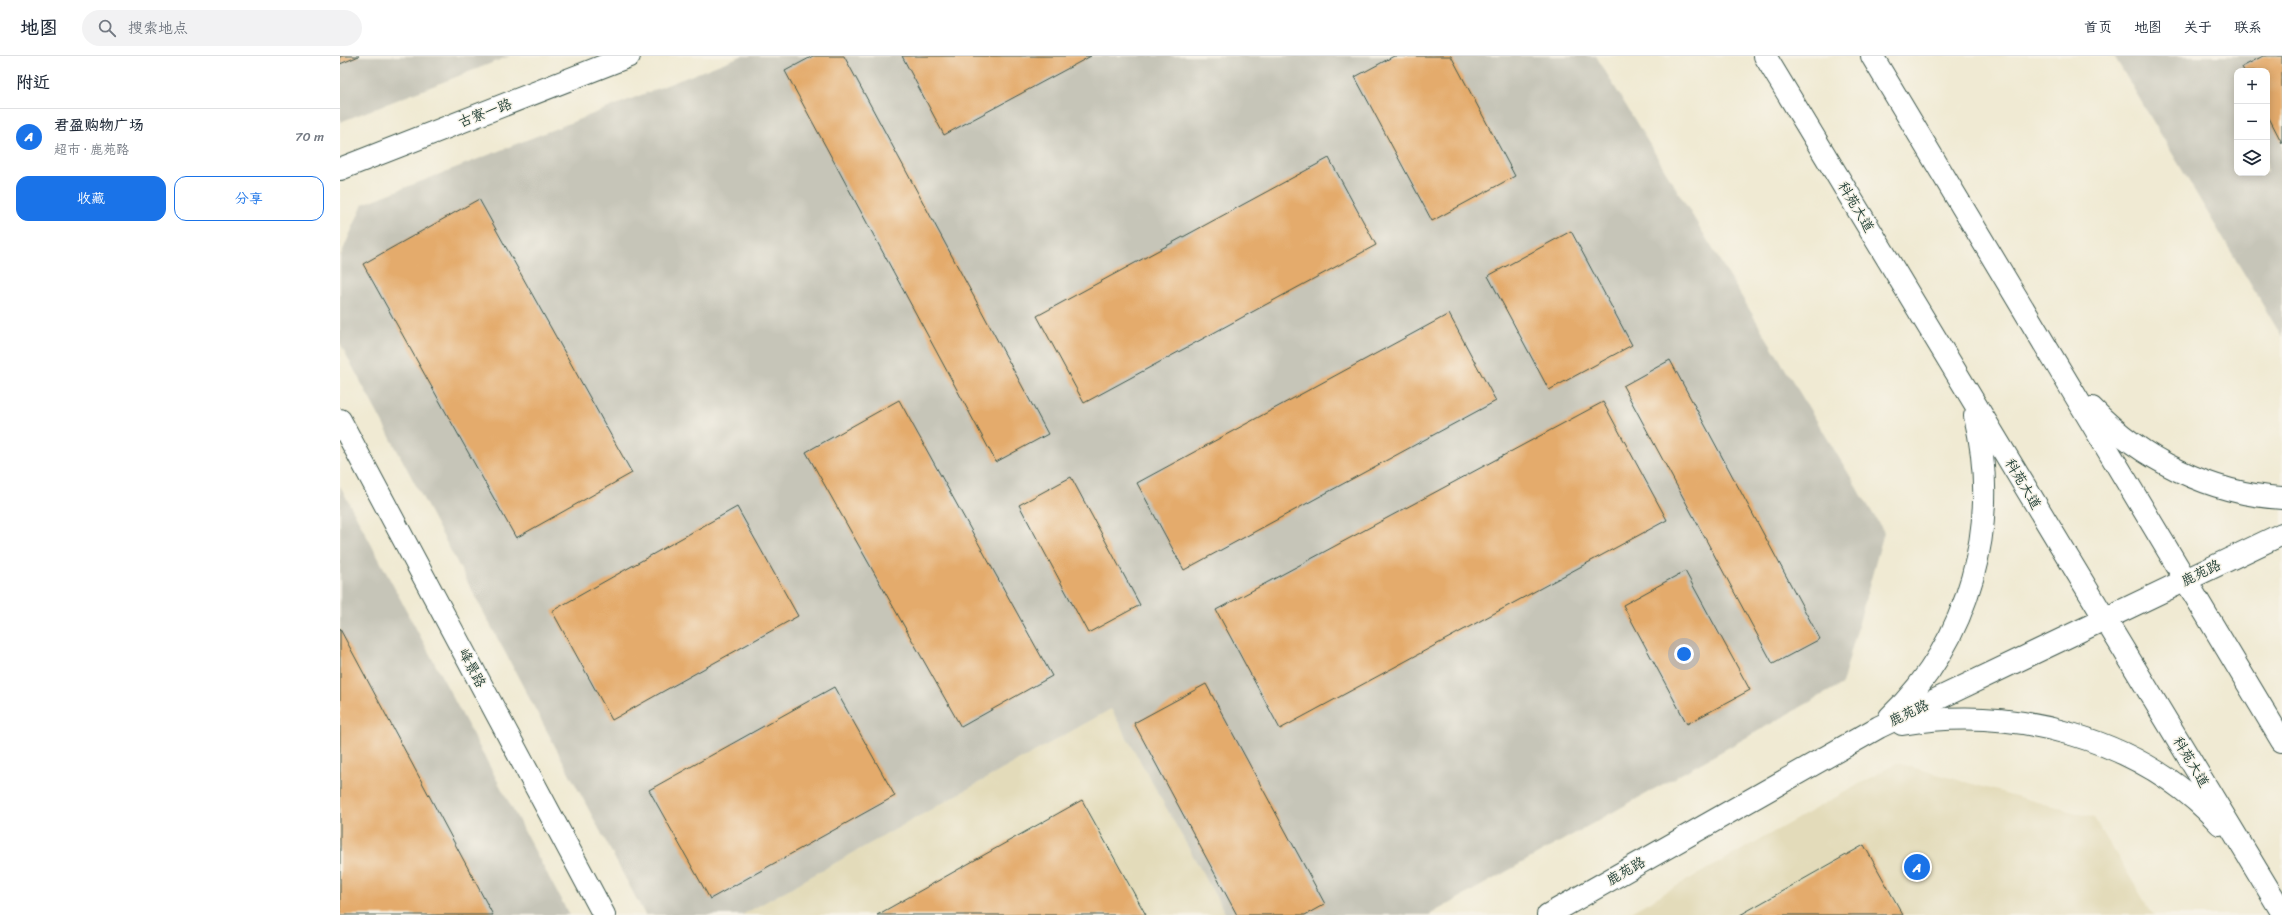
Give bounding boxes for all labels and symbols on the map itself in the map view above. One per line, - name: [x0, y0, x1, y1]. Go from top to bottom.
- street label: 古寮一路: [454, 91, 516, 135]
- street label: 科苑大道: [1831, 177, 1881, 237]
- street label: 科苑大道: [1998, 454, 2048, 514]
- street label: 鹿苑路: [2177, 553, 2225, 593]
- street label: 峰景路: [451, 644, 493, 692]
- your location: [1674, 644, 1694, 664]
- street label: 鹿苑路: [1885, 693, 1933, 733]
- street label: 科苑大道: [2166, 732, 2216, 792]
- street label: 鹿苑路: [1602, 850, 1650, 892]
- pin: A: [1904, 852, 1930, 882]

